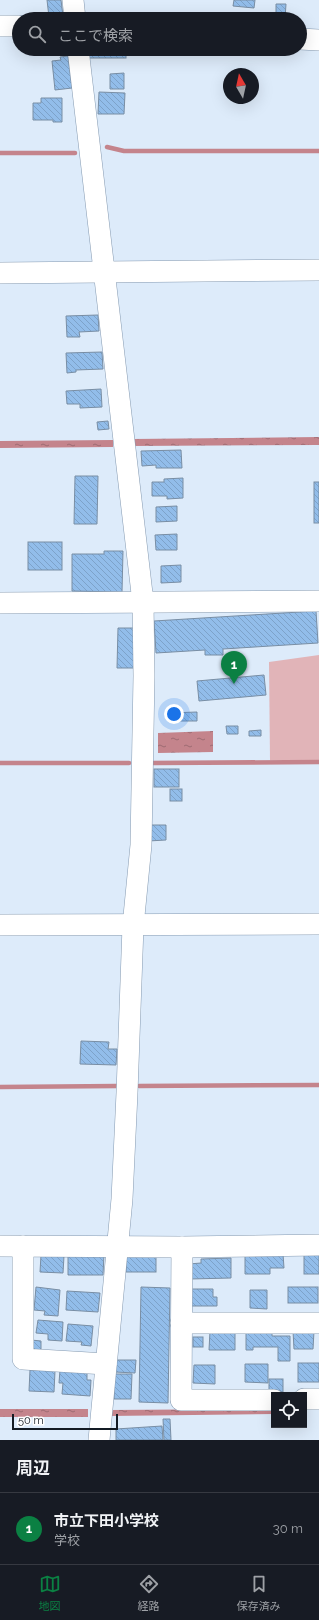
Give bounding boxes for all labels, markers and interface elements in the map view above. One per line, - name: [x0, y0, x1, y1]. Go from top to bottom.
- search box: [12, 12, 307, 56]
- icon: search: [26, 23, 48, 45]
- text: ここで検索: [58, 27, 133, 45]
- north arrow: [223, 68, 259, 104]
- pin: 1: [221, 651, 247, 684]
- your location: [164, 704, 184, 724]
- map controls: [271, 1392, 307, 1428]
- button: locate: [271, 1392, 307, 1428]
- scale bar: [12, 1412, 118, 1431]
- text: 50 m: [18, 1414, 44, 1427]
- text: 周辺: [16, 1458, 50, 1478]
- text: 市立下田小学校: [54, 1512, 159, 1530]
- text: 1: [26, 1521, 32, 1536]
- text: 30 m: [273, 1521, 303, 1536]
- text: 学校: [54, 1533, 80, 1548]
- tab: 地図: [39, 1573, 61, 1613]
- tab: 経路: [138, 1573, 160, 1613]
- tab: 保存済み: [237, 1573, 281, 1613]

